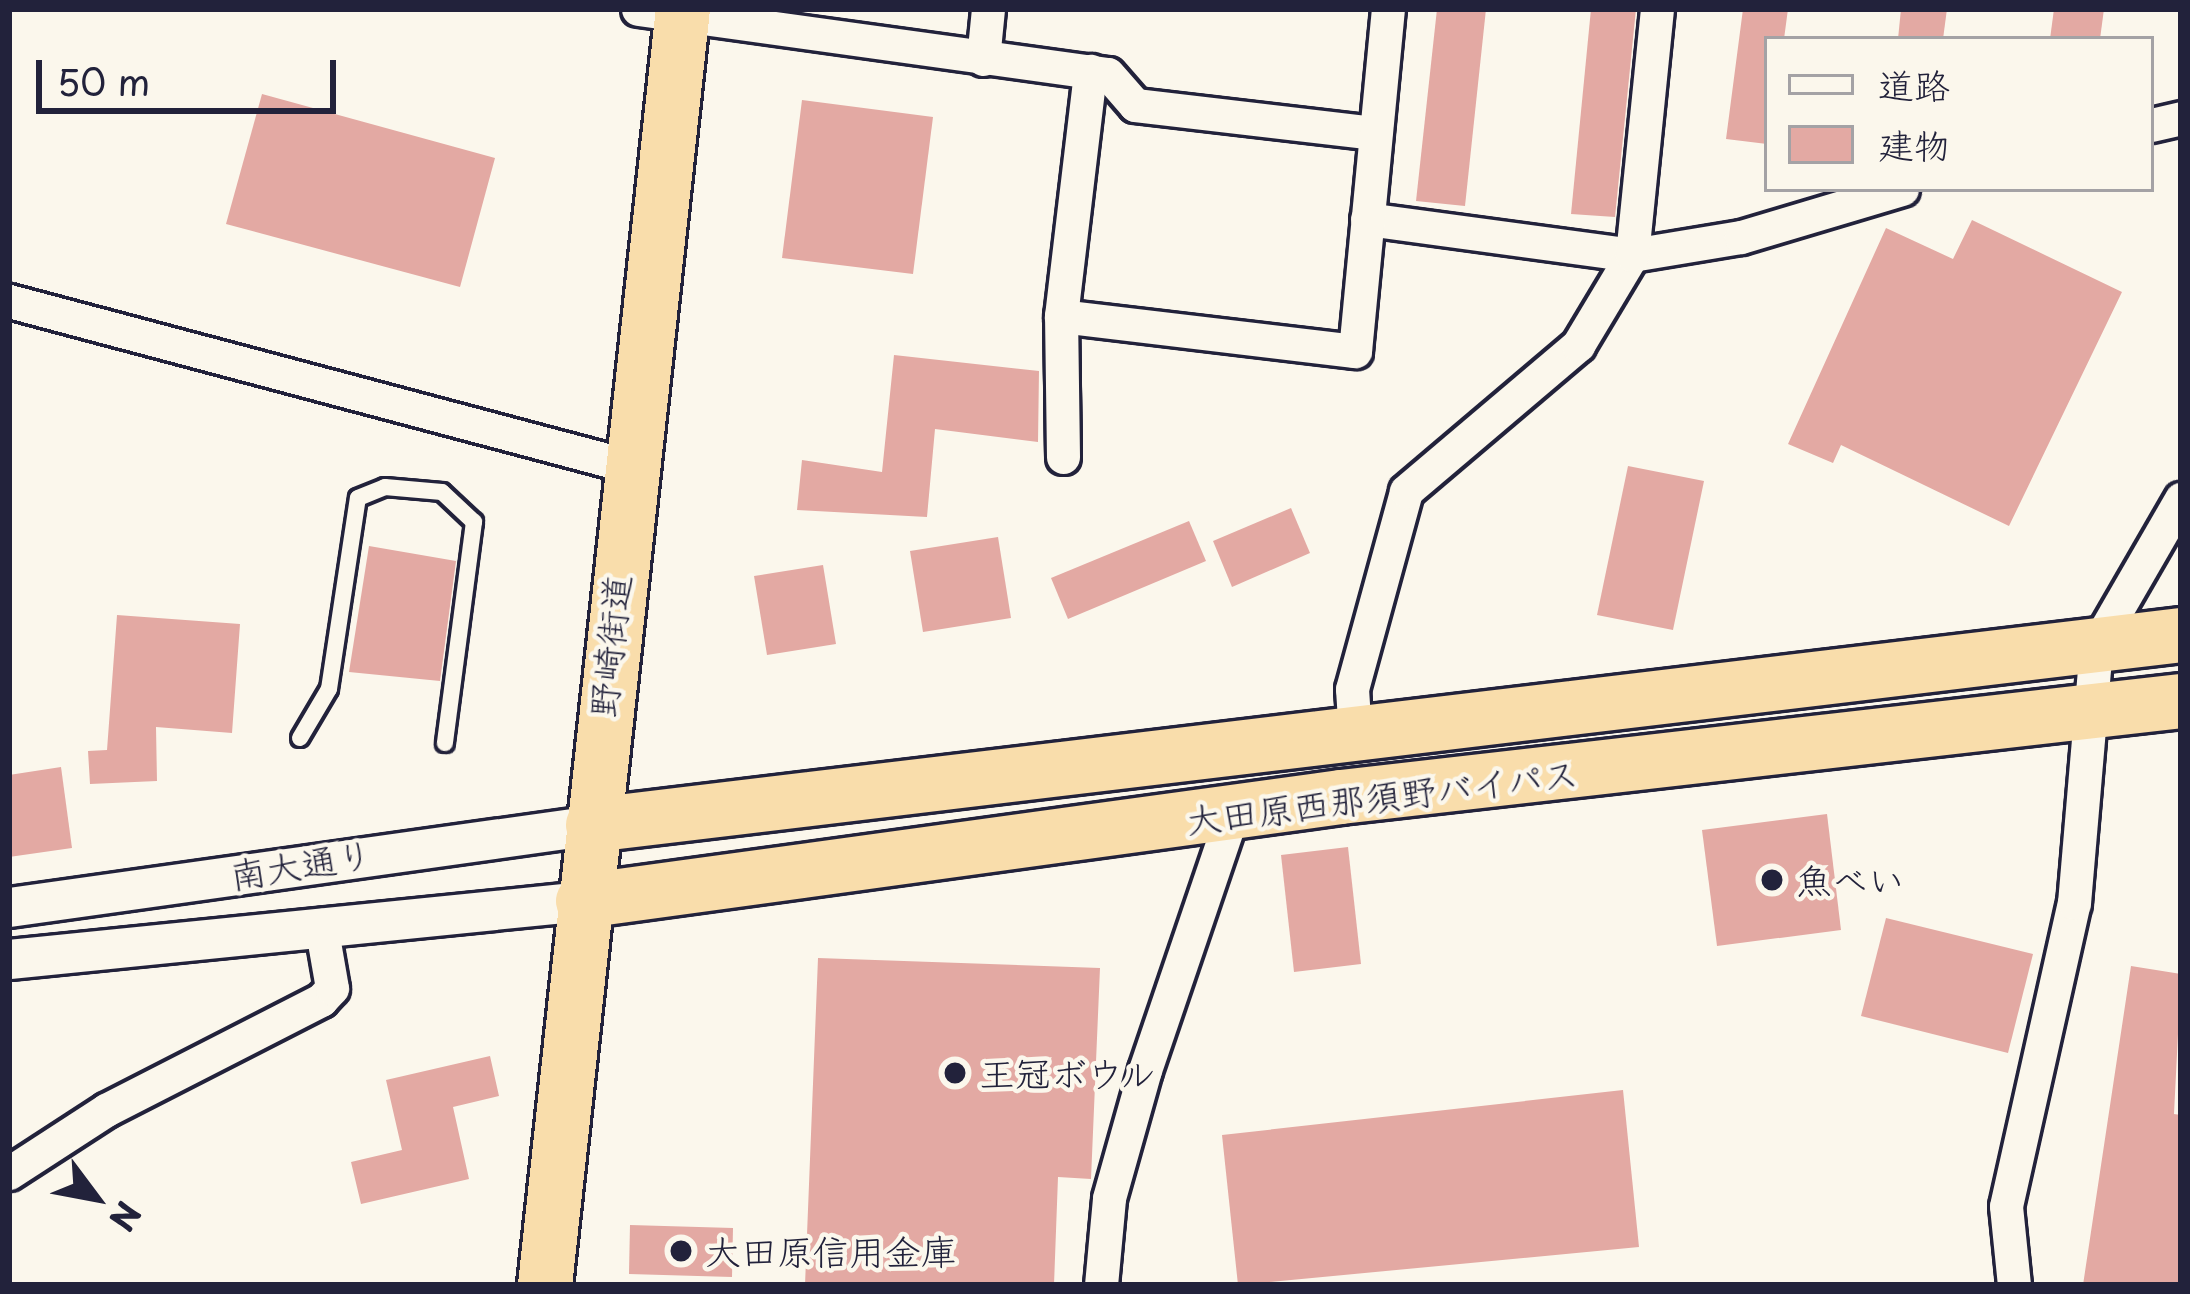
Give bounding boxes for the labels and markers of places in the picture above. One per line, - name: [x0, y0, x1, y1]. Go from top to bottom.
- place label: 魚べい: [1796, 858, 1904, 902]
- marker: 魚べい: [1759, 867, 1785, 893]
- place label: 王冠ボウル: [979, 1051, 1159, 1095]
- marker: 王冠ボウル: [942, 1060, 968, 1086]
- place label: 大田原信用金庫: [705, 1229, 957, 1273]
- marker: 大田原信用金庫: [668, 1238, 694, 1264]

